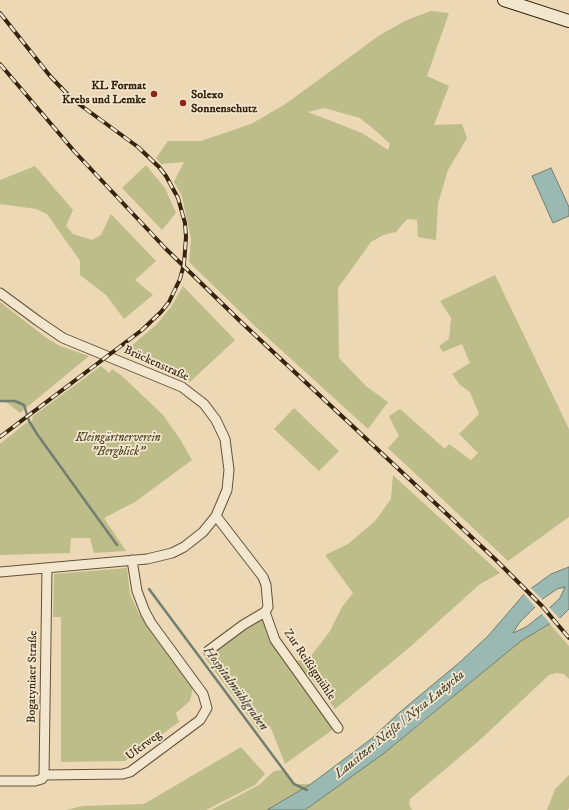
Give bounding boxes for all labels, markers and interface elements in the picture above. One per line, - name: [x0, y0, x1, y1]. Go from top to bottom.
- place label: KL Format Krebs und Lemke: [62, 80, 146, 108]
- marker: KL Format Krebs und Lemke: [149, 89, 159, 99]
- place label: Solexo Sonnenschutz: [191, 89, 257, 117]
- marker: Solexo Sonnenschutz: [178, 98, 188, 108]
- street label: Brückenstraße: [121, 343, 191, 385]
- park label: Kleingärtnerverein "Bergblick": [75, 432, 161, 460]
- street label: Zur Reißigmühle: [280, 627, 338, 703]
- street label: Bogatyniaer Straße: [25, 631, 41, 723]
- water label: Hospitalmühlgraben: [199, 644, 271, 734]
- water label: Lausitzer Neiße / Nysa Łużycka: [332, 668, 468, 782]
- street label: Uferweg: [123, 728, 165, 764]

